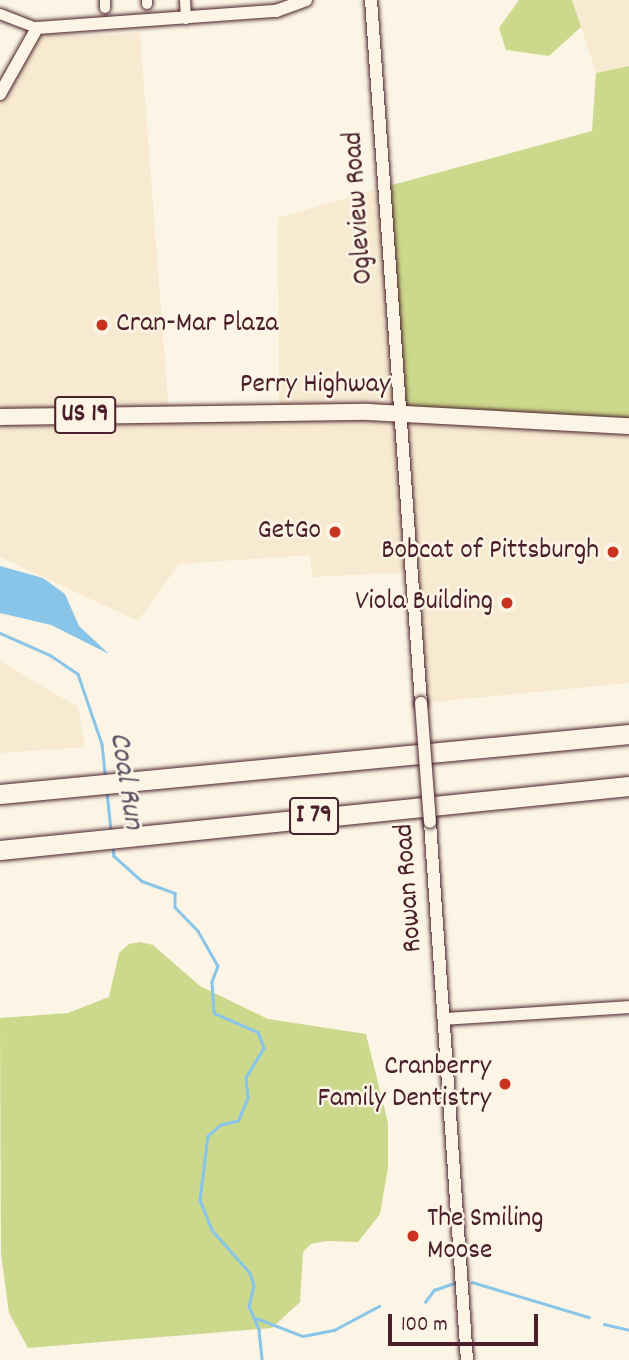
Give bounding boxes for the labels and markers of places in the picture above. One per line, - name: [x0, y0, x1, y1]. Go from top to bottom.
- place label: Cran-Mar Plaza: [116, 308, 278, 342]
- marker: Cran-Mar Plaza: [94, 317, 110, 333]
- place label: GetGo: [258, 515, 321, 549]
- marker: GetGo: [327, 524, 343, 540]
- place label: Bobcat of Pittsburgh: [381, 535, 599, 569]
- marker: Bobcat of Pittsburgh: [605, 544, 621, 560]
- place label: Viola Building: [355, 586, 493, 620]
- marker: Viola Building: [499, 595, 515, 611]
- place label: Cranberry Family Dentistry: [318, 1051, 491, 1117]
- marker: Cranberry Family Dentistry: [497, 1076, 513, 1092]
- place label: The Smiling Moose: [427, 1203, 543, 1269]
- marker: The Smiling Moose: [405, 1228, 421, 1244]

